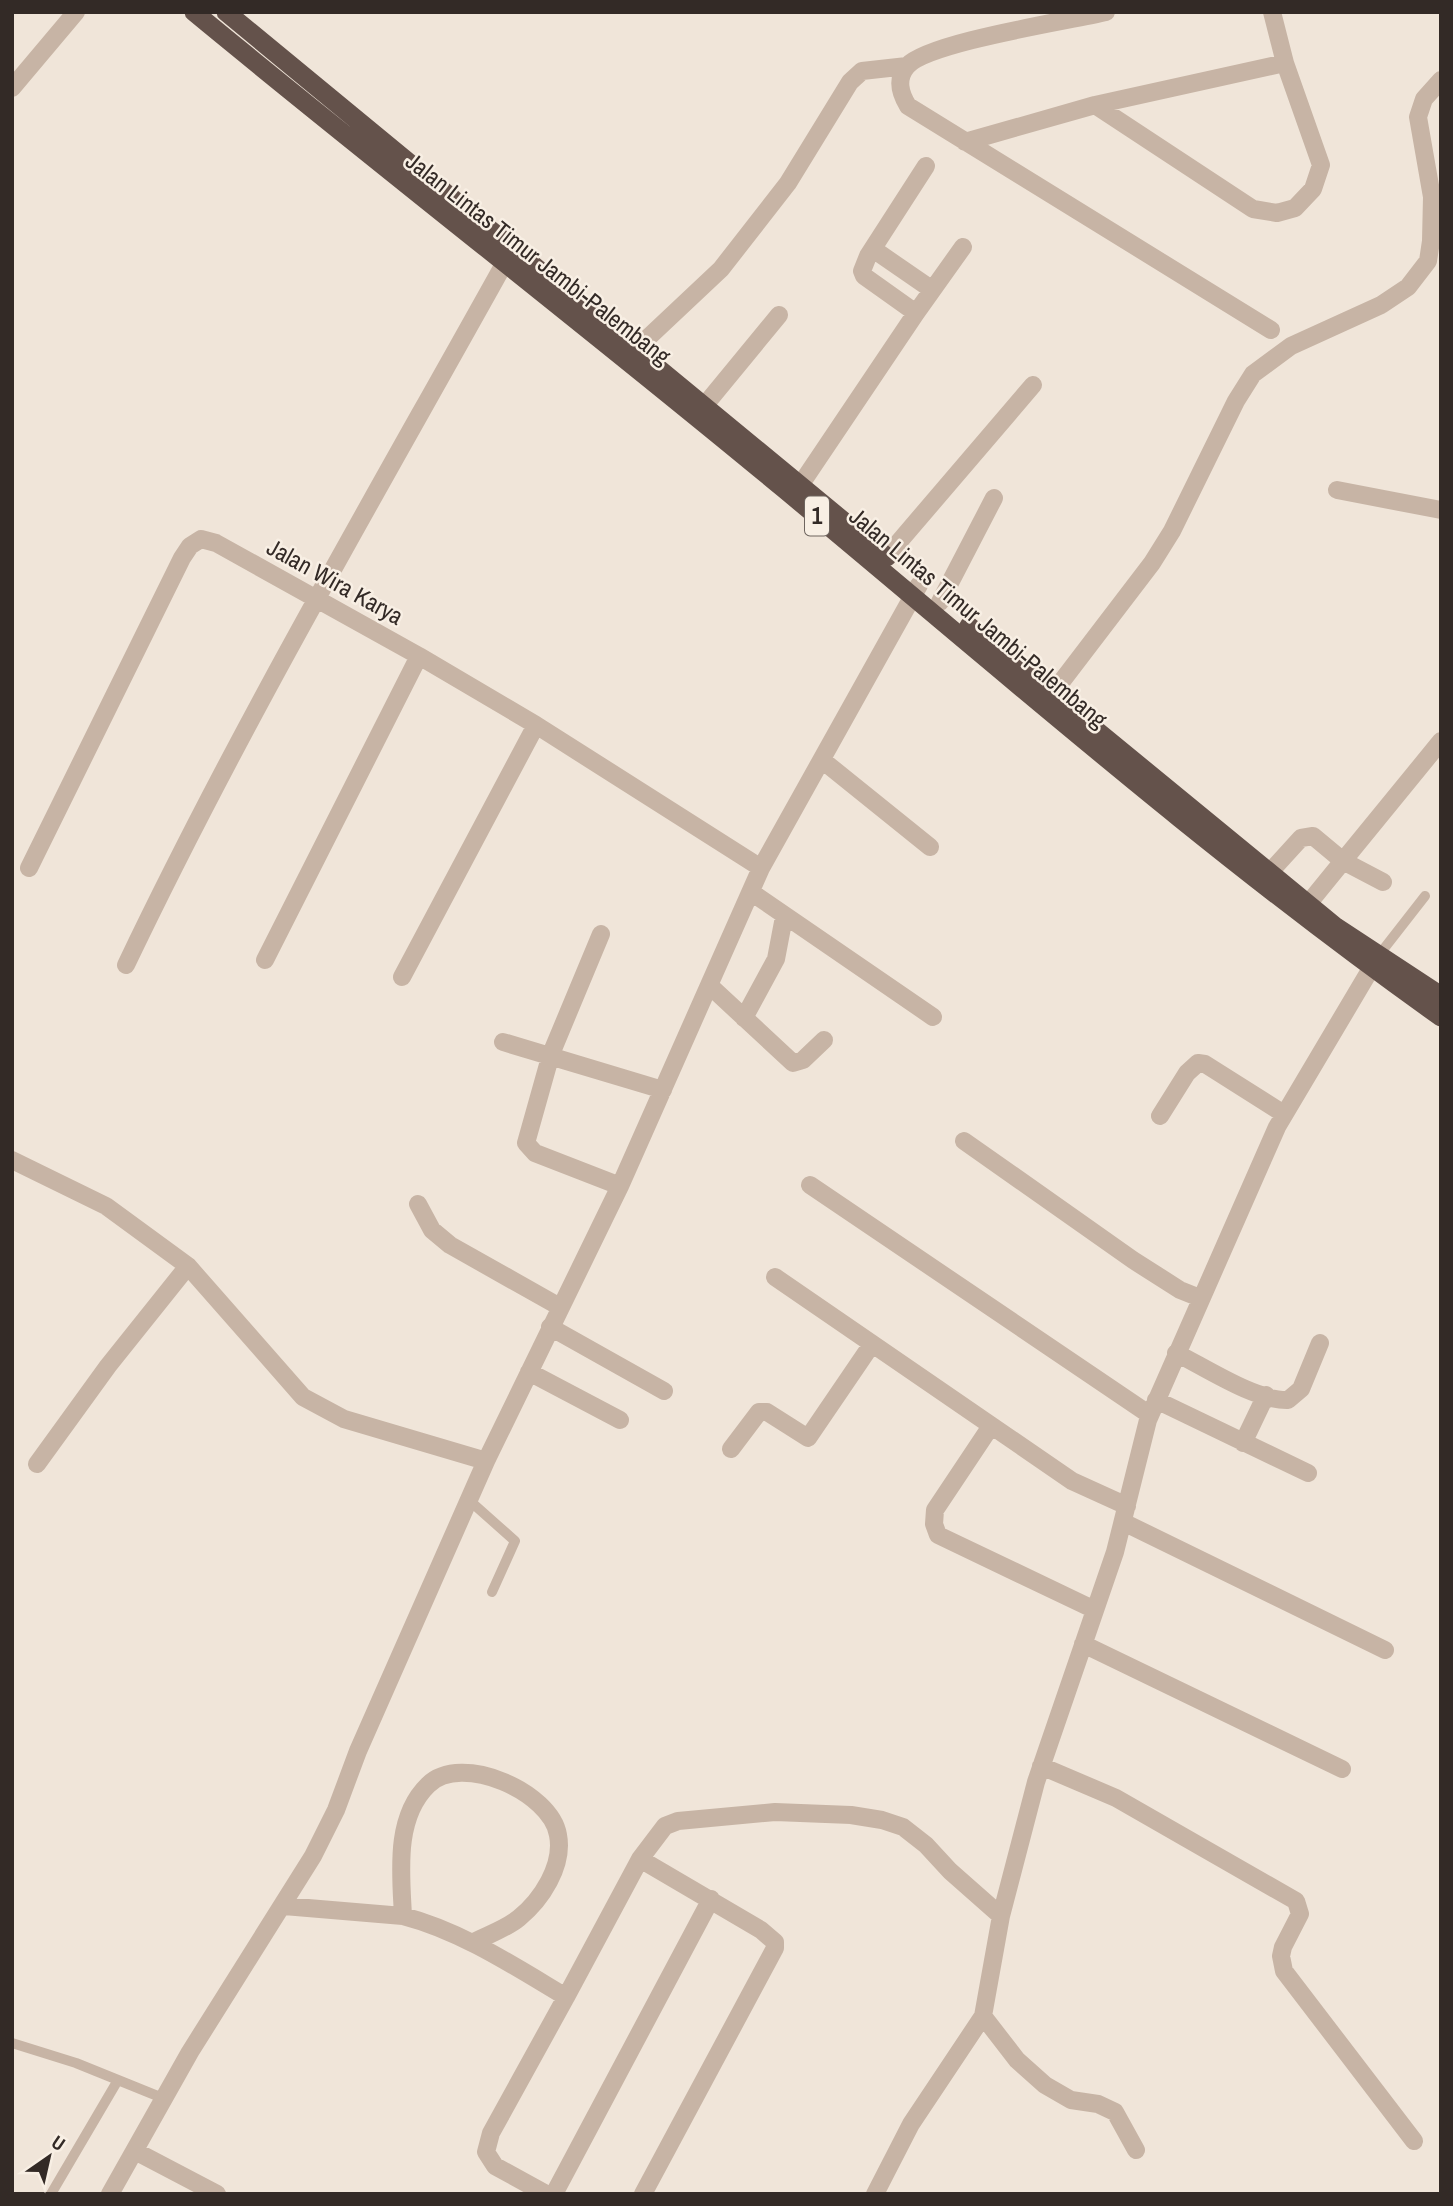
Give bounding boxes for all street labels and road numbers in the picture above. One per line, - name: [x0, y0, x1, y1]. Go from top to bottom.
- street label: Jalan Lintas Timur Jambi-Palembang: [400, 145, 677, 372]
- road number: 1: [805, 496, 829, 536]
- street label: Jalan Lintas Timur Jambi-Palembang: [843, 500, 1114, 735]
- street label: Jalan Wira Karya: [262, 531, 409, 632]

